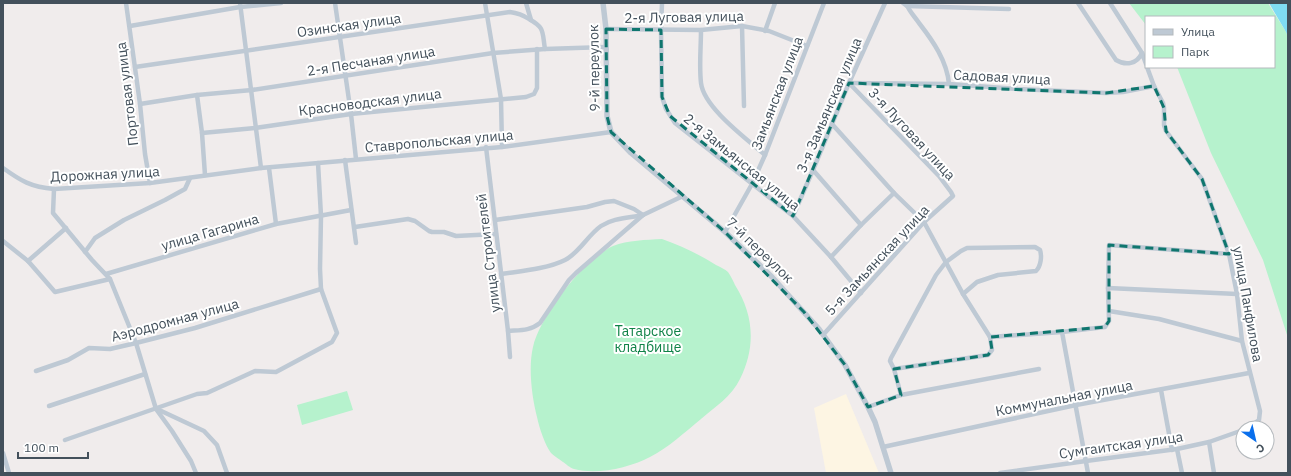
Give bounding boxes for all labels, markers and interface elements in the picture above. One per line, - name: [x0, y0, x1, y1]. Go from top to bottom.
- street label: 2-я Луговая улица: [624, 7, 745, 27]
- street label: Озинская улица: [296, 9, 403, 41]
- legend: [1145, 16, 1275, 68]
- street label: 9-й переулок: [584, 24, 604, 112]
- text: Улица: [1181, 24, 1215, 39]
- street label: Замьянская улица: [747, 33, 807, 152]
- street label: 3-я Замьянская улица: [792, 34, 866, 175]
- street label: Портовая улица: [112, 41, 142, 147]
- street label: 2-я Песчаная улица: [306, 42, 437, 80]
- text: Парк: [1181, 44, 1210, 59]
- street label: Садовая улица: [953, 65, 1052, 89]
- street label: Красноводская улица: [298, 84, 443, 120]
- street label: 3-я Луговая улица: [865, 84, 960, 184]
- street label: 2-я Замьянская улица: [680, 109, 804, 215]
- street label: Ставропольская улица: [364, 125, 515, 156]
- street label: Дорожная улица: [50, 162, 161, 186]
- street label: улица Строителей: [472, 193, 504, 313]
- street label: 5-я Замьянская улица: [821, 200, 933, 319]
- street label: улица Гагарина: [159, 209, 261, 255]
- street label: 7-й переулок: [722, 213, 798, 287]
- street label: улица Панфилова: [1229, 245, 1267, 364]
- street label: Аэродромная улица: [109, 294, 241, 346]
- park label: Татарское кладбище: [614, 322, 682, 356]
- street label: Коммунальная улица: [994, 376, 1135, 420]
- north arrow: [1235, 420, 1275, 460]
- street label: Сумгаитская улица: [1058, 427, 1185, 463]
- scale bar: [18, 434, 88, 460]
- text: 100 m: [24, 440, 59, 455]
- text: С: [1254, 440, 1267, 456]

